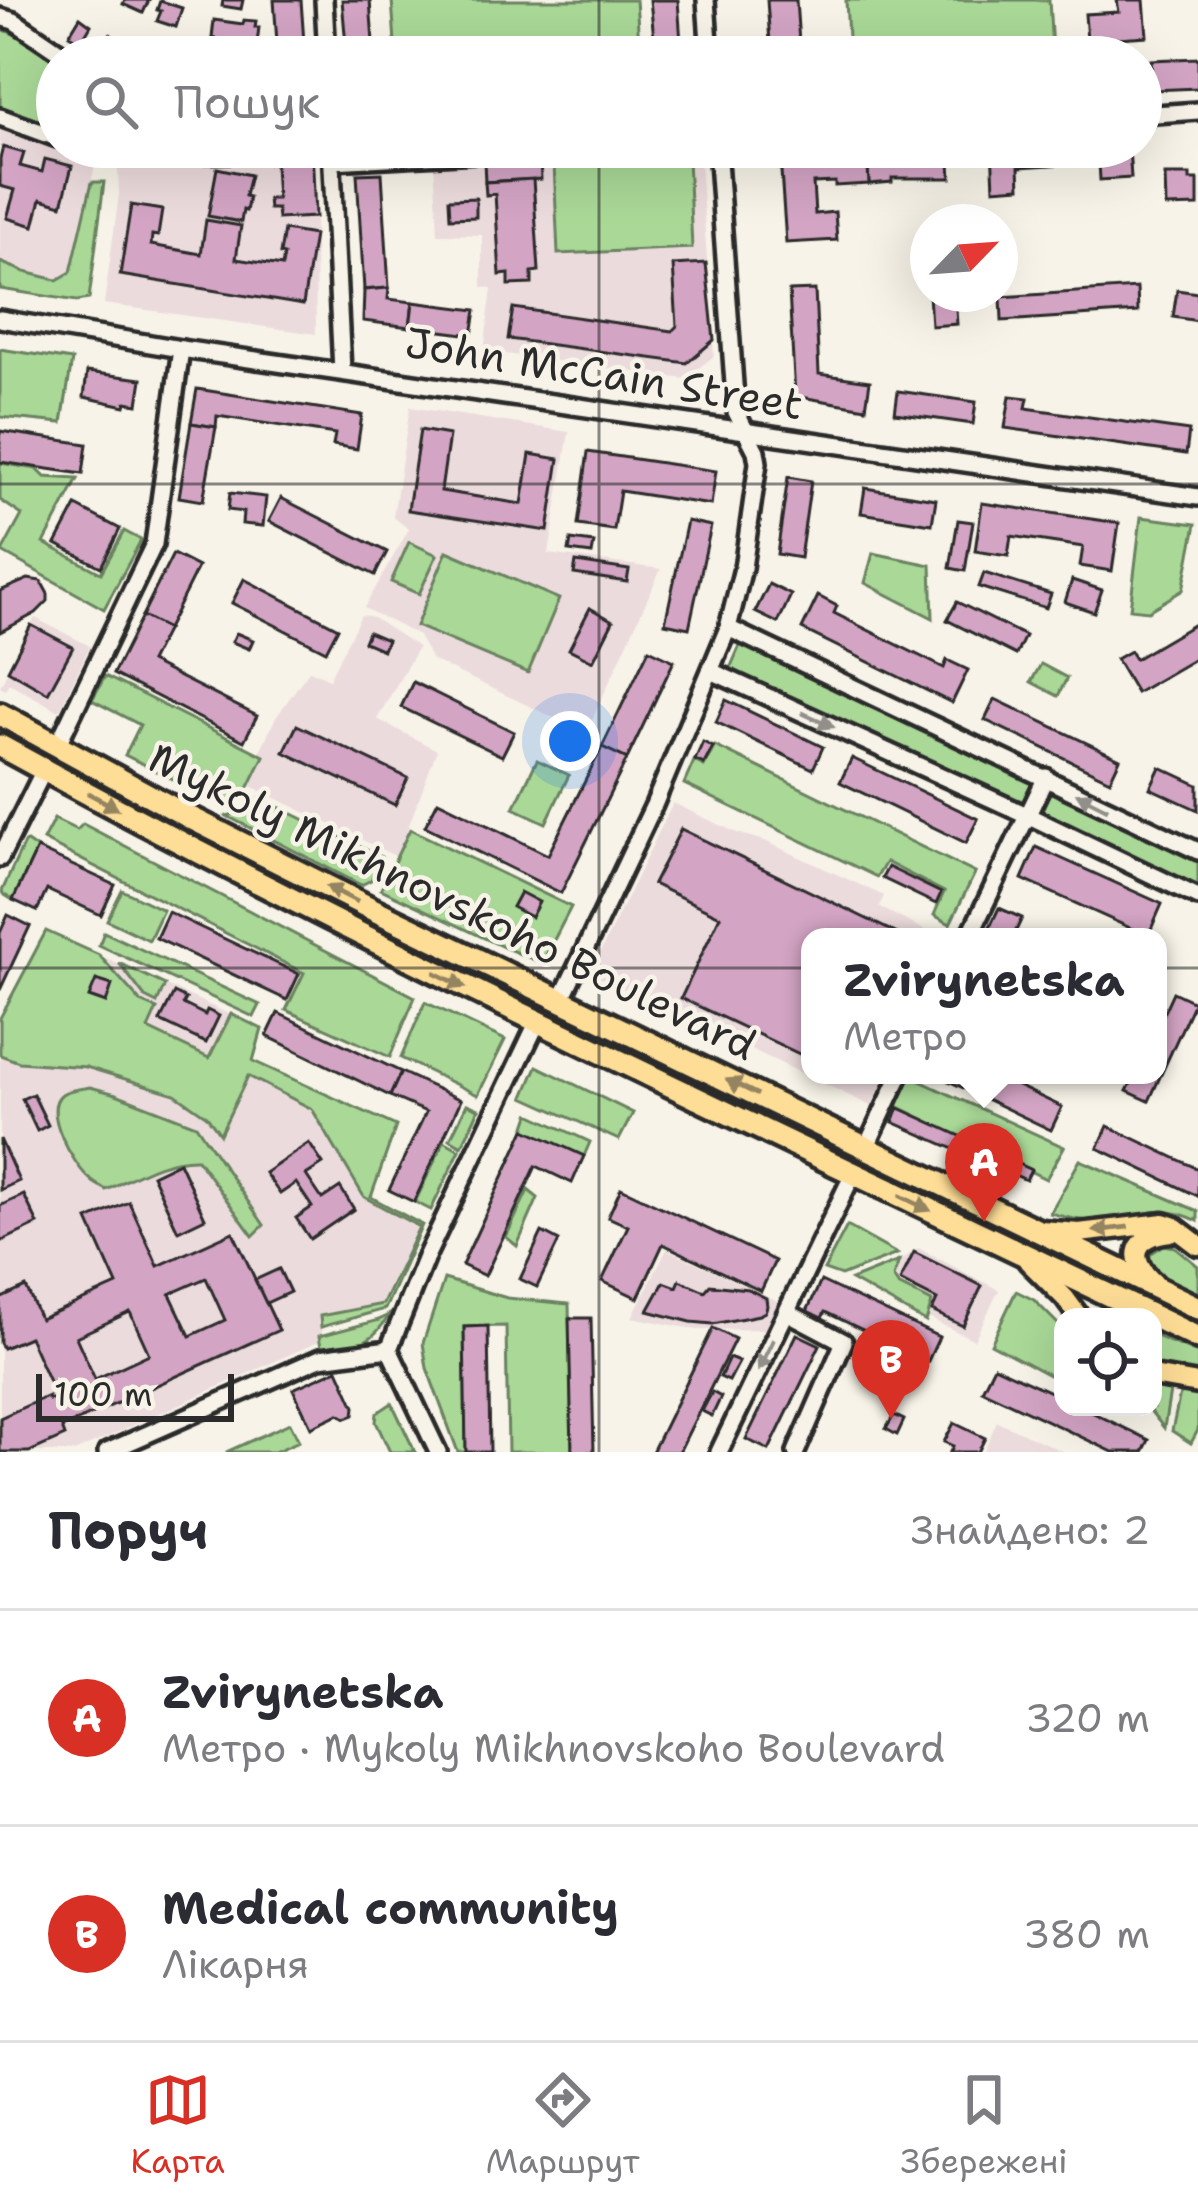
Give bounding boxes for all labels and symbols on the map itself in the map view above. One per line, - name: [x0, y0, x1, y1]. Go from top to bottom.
- north arrow: [910, 204, 1018, 312]
- street label: John McCain Street: [401, 314, 807, 432]
- one-way arrow: [801, 710, 836, 730]
- your location: [540, 711, 600, 771]
- street label: Mykoly Mikhnovskoho Boulevard: [140, 729, 766, 1073]
- one-way arrow: [85, 790, 120, 811]
- one-way arrow: [1075, 791, 1109, 811]
- one-way arrow: [325, 885, 359, 905]
- one-way arrow: [433, 969, 467, 989]
- one-way arrow: [724, 1077, 759, 1097]
- pin: A: [945, 1123, 1023, 1222]
- one-way arrow: [898, 1193, 933, 1213]
- one-way arrow: [1092, 1220, 1129, 1239]
- pin: B: [852, 1320, 930, 1419]
- one-way arrow: [756, 1338, 776, 1373]
- scale bar: [36, 1368, 234, 1421]

